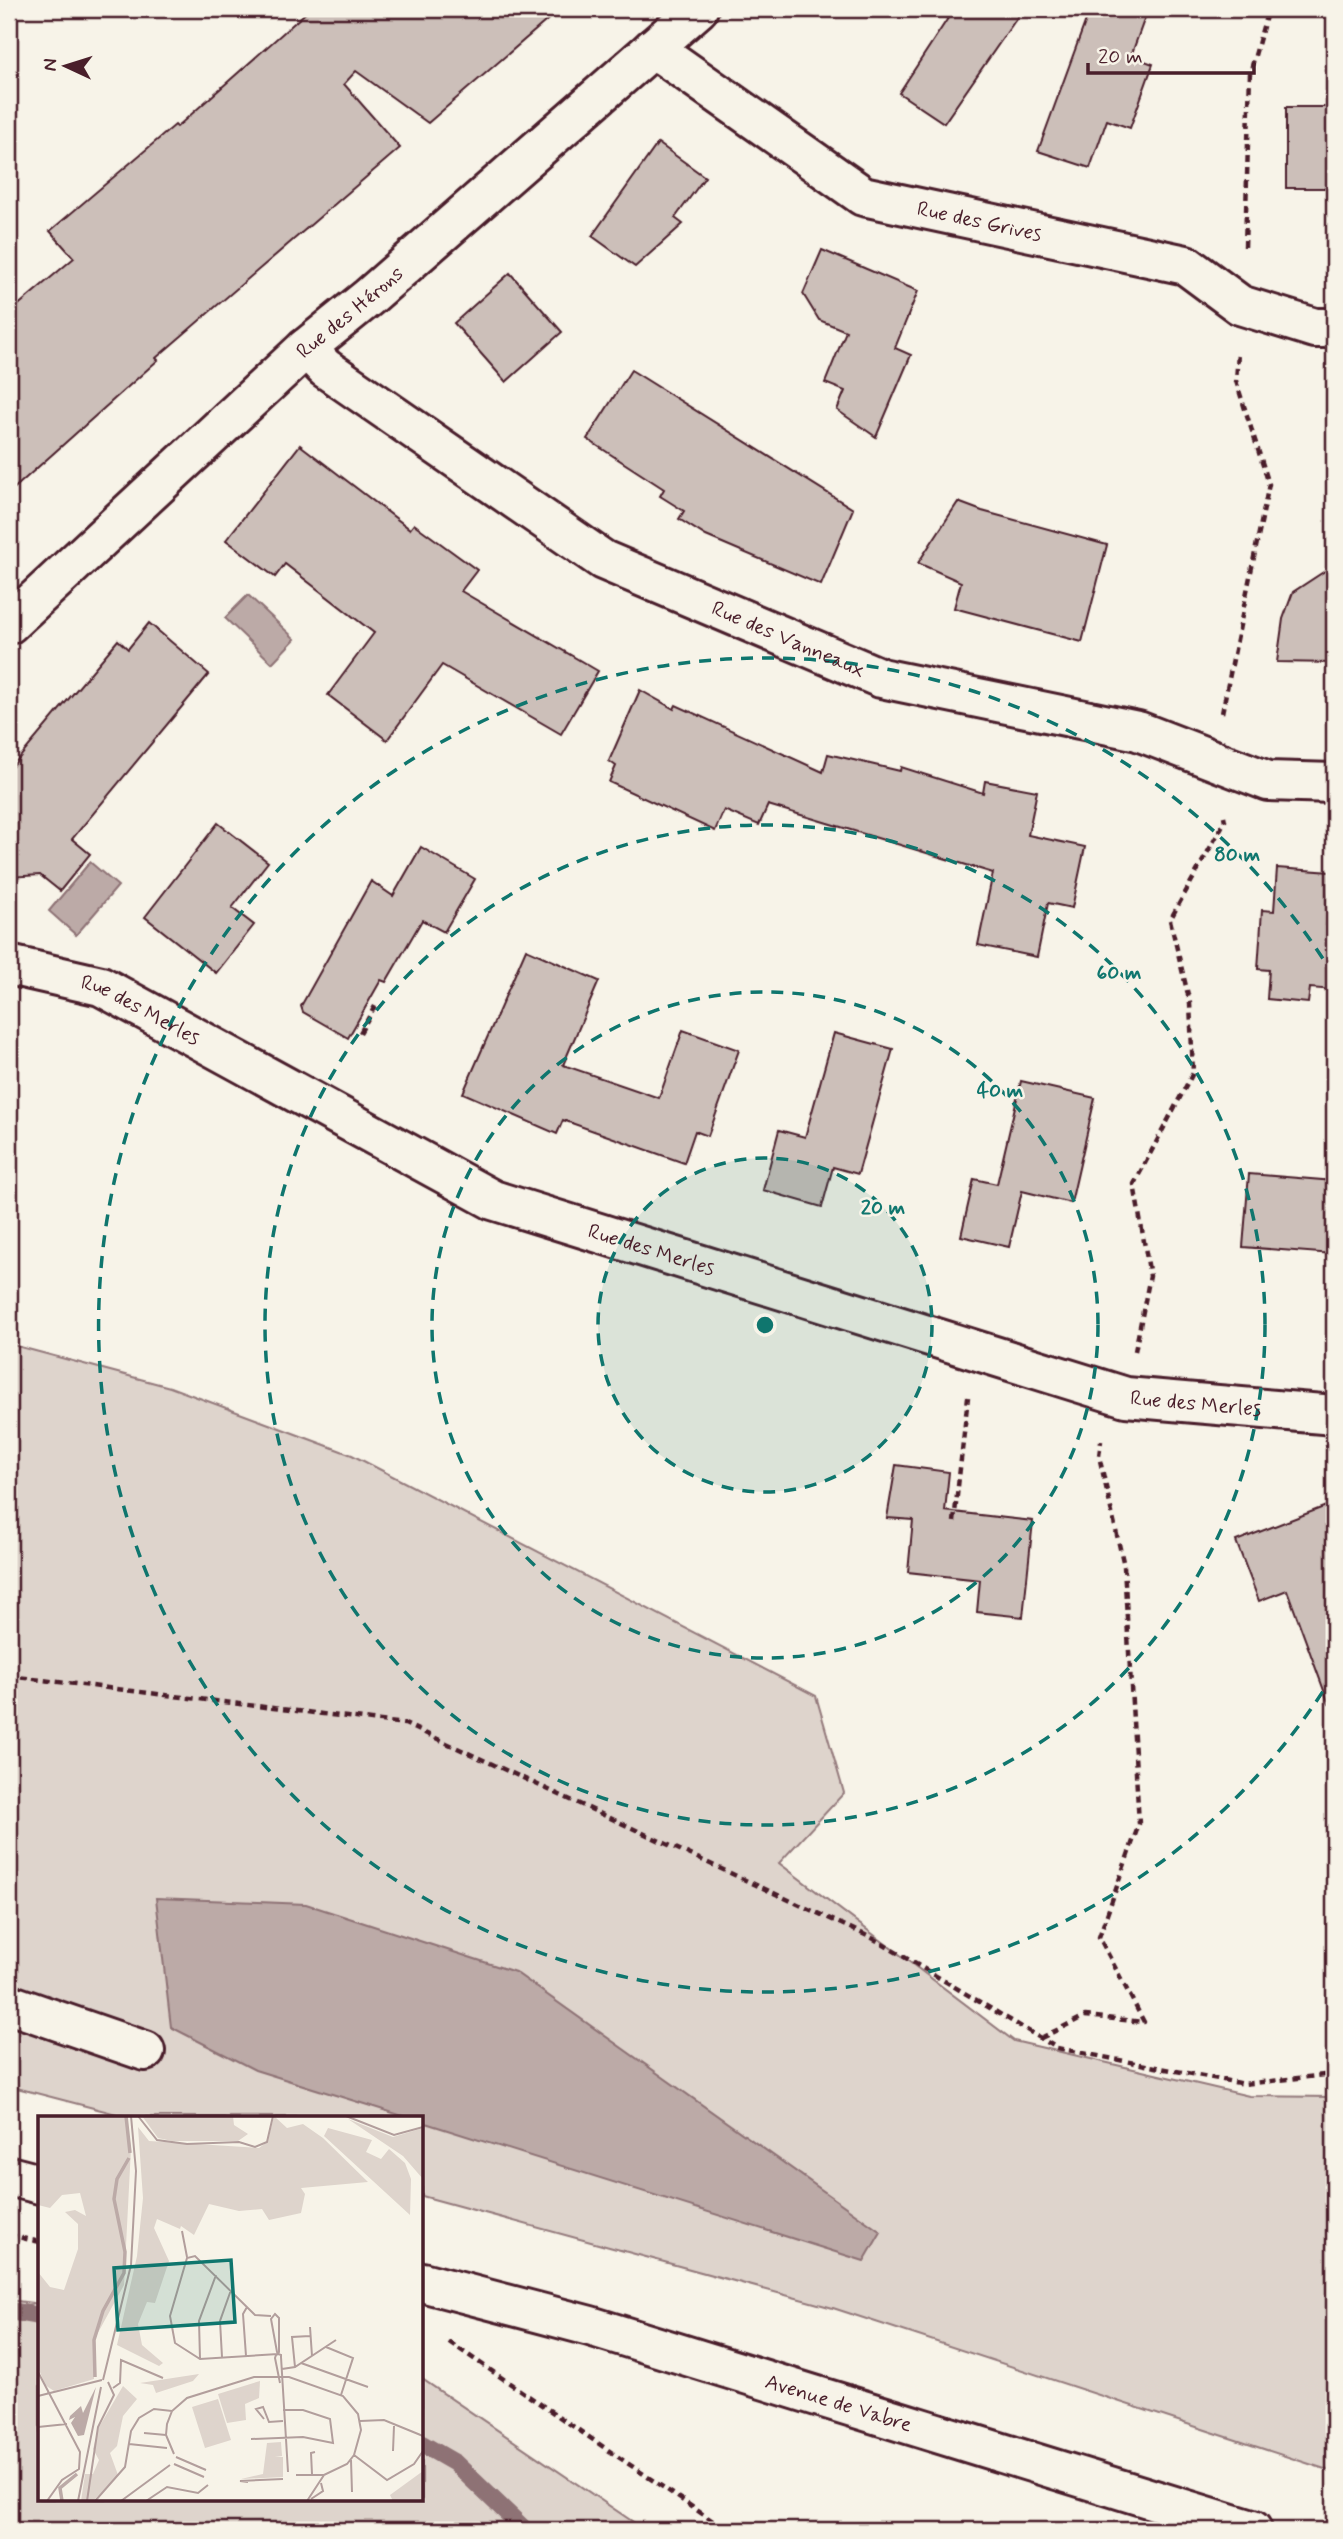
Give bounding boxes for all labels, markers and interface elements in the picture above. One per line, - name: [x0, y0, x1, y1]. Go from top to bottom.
- north arrow: [32, 32, 102, 102]
- scale bar: [1088, 32, 1254, 76]
- text: 20 m: [1098, 43, 1143, 71]
- text: N: [38, 58, 63, 72]
- street label: Rue des Grives: [914, 195, 1044, 249]
- street label: Rue des Hérons: [290, 260, 410, 365]
- street label: Rue des Vanneaux: [707, 595, 869, 685]
- text: 80 m: [1214, 841, 1260, 869]
- text: 60 m: [1096, 959, 1142, 987]
- street label: Rue des Merles: [78, 969, 205, 1052]
- text: 40 m: [977, 1077, 1024, 1105]
- text: 20 m: [861, 1194, 906, 1222]
- street label: Rue des Merles: [584, 1217, 718, 1283]
- centre of rings: [753, 1313, 777, 1337]
- street label: Rue des Merles: [1129, 1384, 1262, 1424]
- inset map: [38, 2116, 424, 2500]
- street label: Avenue de Vabre: [762, 2368, 915, 2439]

